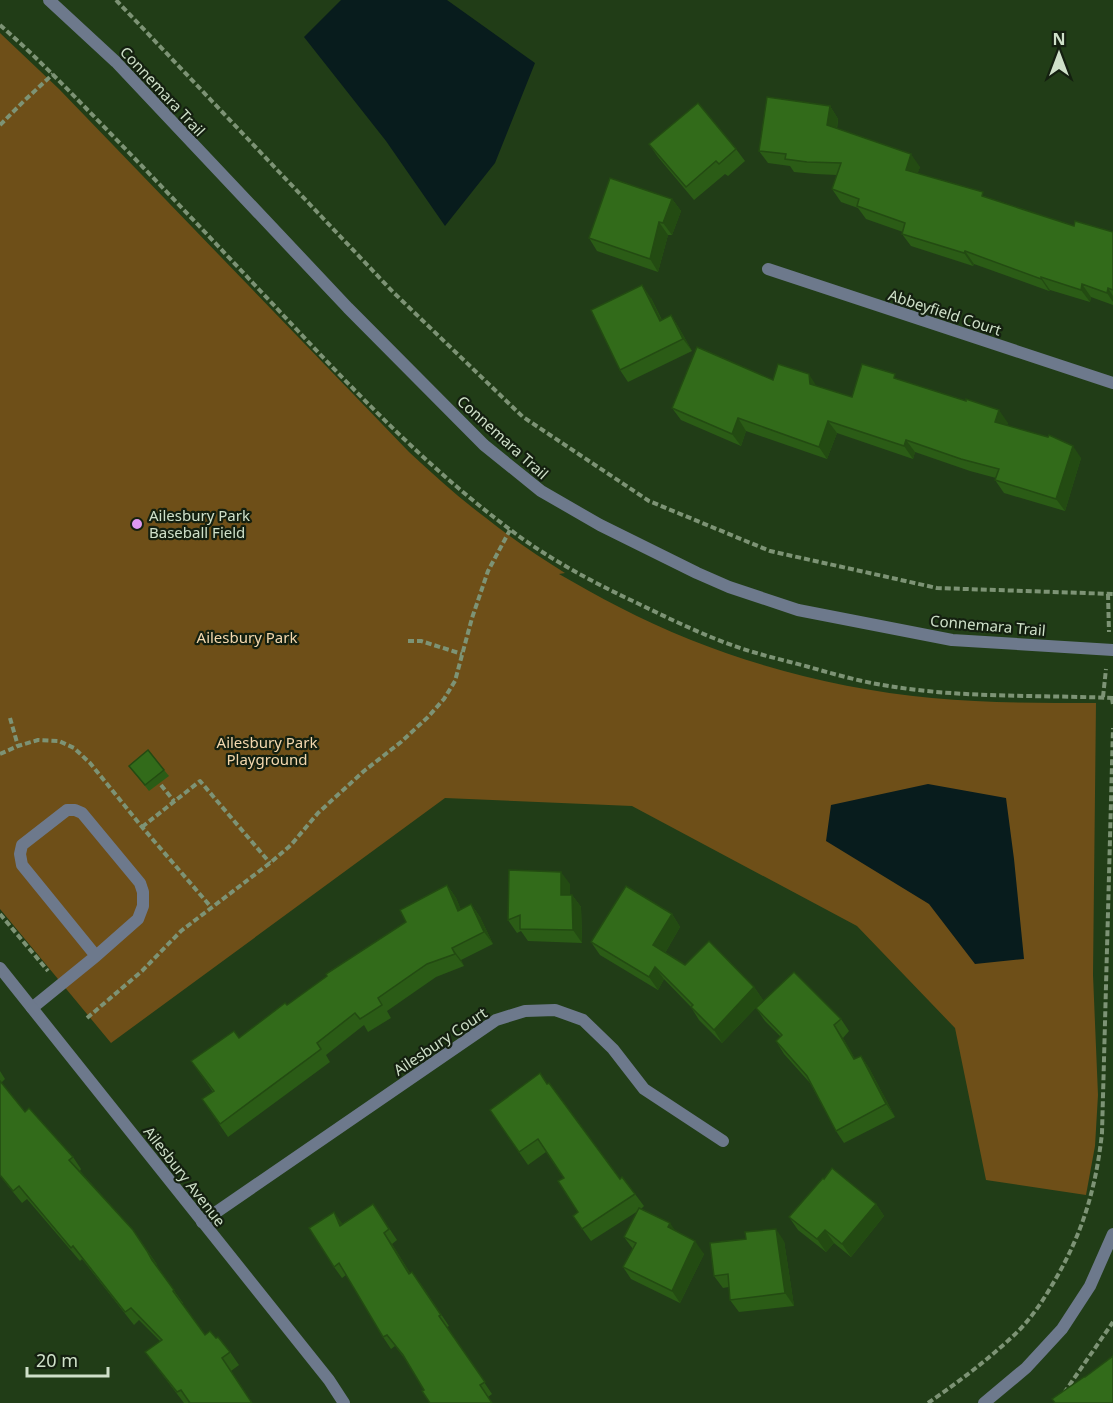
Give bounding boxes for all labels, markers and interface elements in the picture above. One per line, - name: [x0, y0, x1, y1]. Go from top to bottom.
- north arrow: [1029, 24, 1089, 84]
- text: N: [1052, 28, 1066, 50]
- street label: Connemara Trail: [116, 42, 210, 140]
- street label: Abbeyfield Court: [886, 284, 1005, 340]
- street label: Connemara Trail: [453, 391, 553, 483]
- place label: Ailesbury Park Baseball Field: [149, 505, 250, 542]
- marker: Ailesbury Park Baseball Field: [130, 517, 144, 531]
- street label: Connemara Trail: [929, 610, 1047, 640]
- park label: Ailesbury Park: [197, 627, 297, 647]
- park label: Ailesbury Park Playground: [217, 732, 317, 769]
- street label: Ailesbury Court: [389, 1002, 491, 1080]
- street label: Ailesbury Avenue: [140, 1122, 230, 1230]
- scale bar: [27, 1340, 108, 1378]
- text: 20 m: [36, 1348, 78, 1372]

